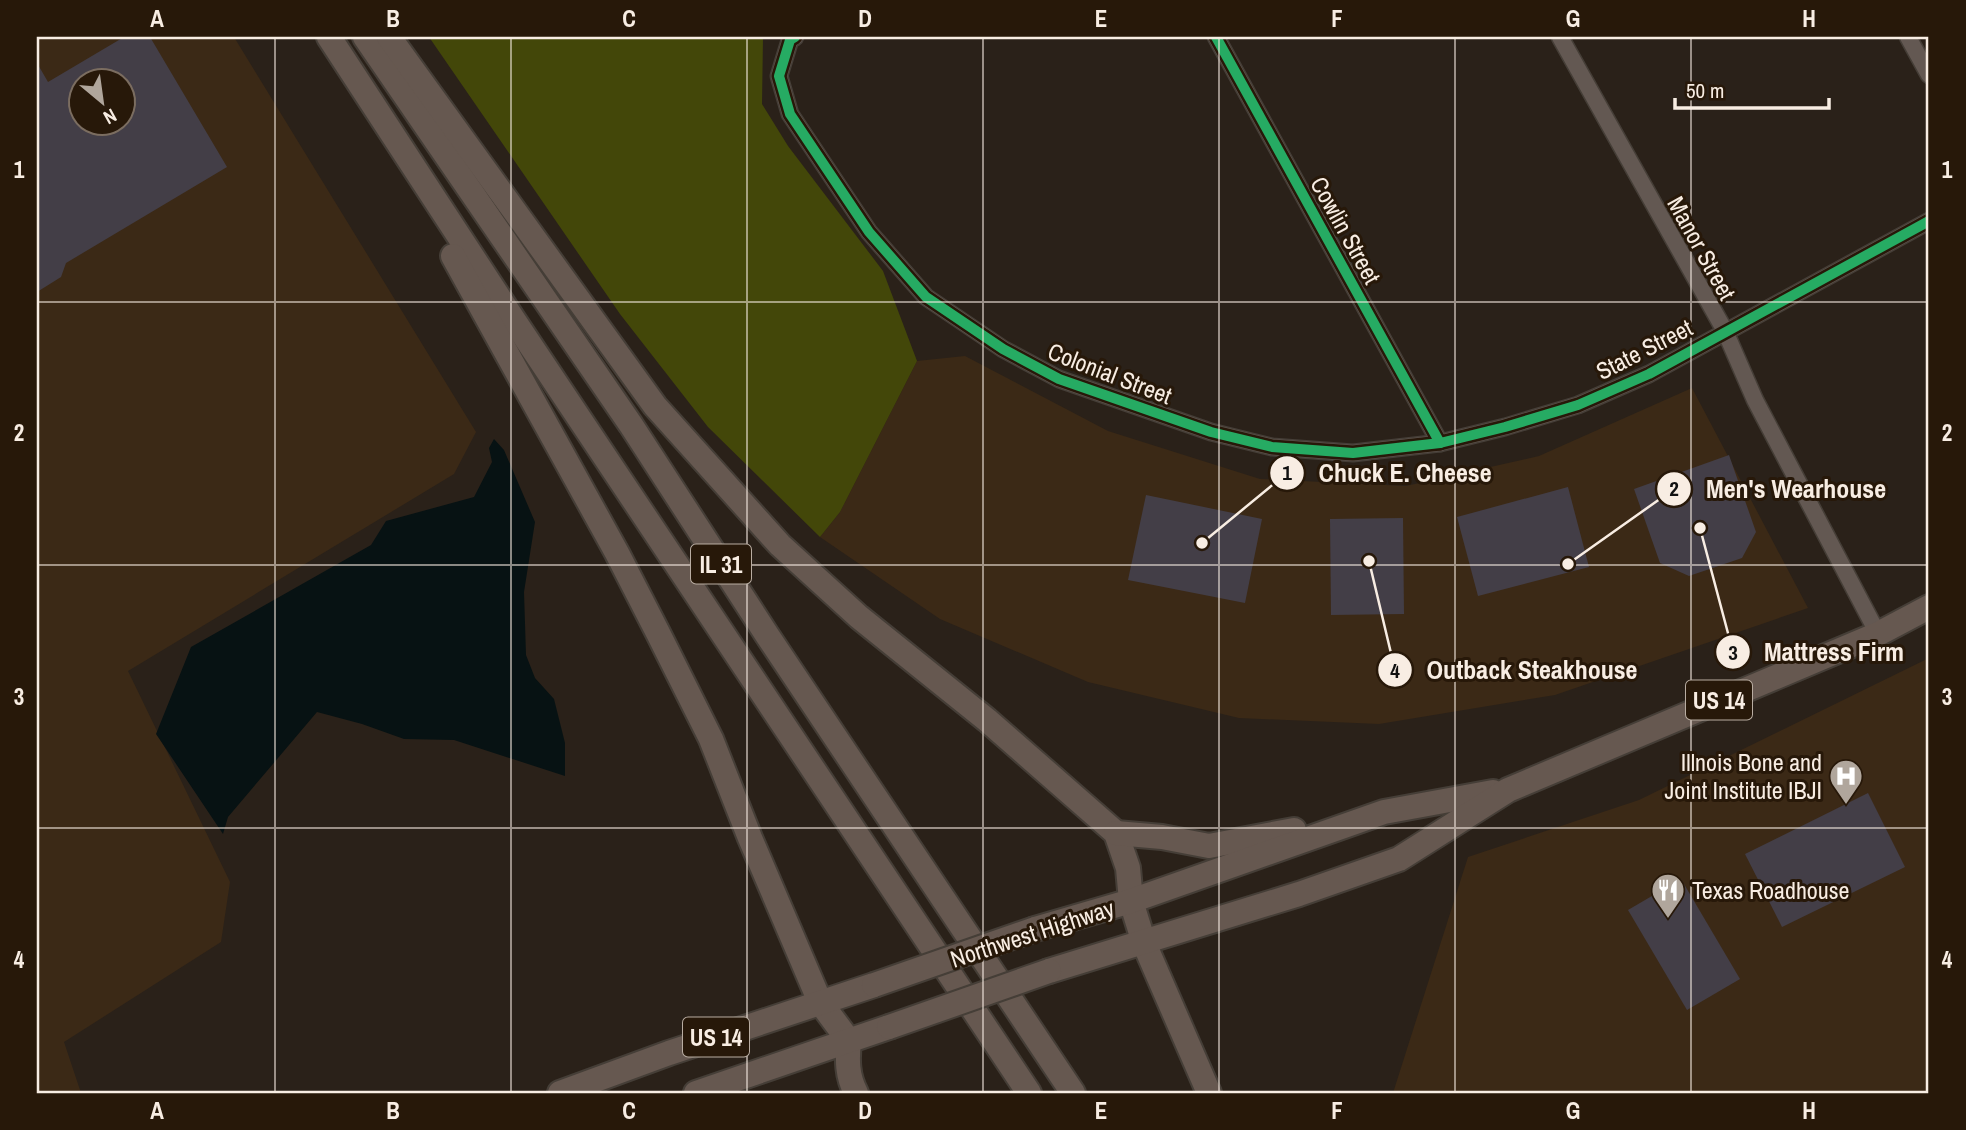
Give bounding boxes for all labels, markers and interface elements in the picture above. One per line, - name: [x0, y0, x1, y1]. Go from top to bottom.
- text: A: [150, 3, 164, 34]
- text: B: [386, 3, 400, 34]
- text: C: [622, 3, 636, 34]
- text: D: [858, 3, 872, 34]
- text: E: [1095, 3, 1107, 34]
- text: F: [1331, 3, 1343, 34]
- text: G: [1566, 3, 1580, 34]
- text: H: [1802, 3, 1816, 34]
- north arrow: [66, 66, 136, 136]
- scale bar: [1675, 66, 1829, 110]
- text: 50 m: [1686, 76, 1724, 105]
- text: N: [99, 103, 121, 131]
- text: 1: [14, 154, 25, 185]
- text: 1: [1942, 154, 1953, 185]
- street label: Cowlin Street: [1303, 171, 1389, 290]
- street label: Manor Street: [1660, 190, 1744, 306]
- street label: State Street: [1590, 311, 1698, 387]
- street label: Colonial Street: [1043, 335, 1177, 411]
- text: 2: [14, 417, 24, 448]
- text: 2: [1942, 417, 1952, 448]
- callout: Chuck E. Cheese: [1270, 449, 1506, 496]
- text: Chuck E. Cheese: [1318, 455, 1492, 490]
- text: 1: [1282, 458, 1292, 487]
- callout: Men's Wearhouse: [1657, 466, 1900, 513]
- text: Men's Wearhouse: [1706, 471, 1886, 506]
- text: 2: [1669, 474, 1679, 503]
- road number: IL 31: [691, 544, 751, 584]
- callout: Mattress Firm: [1715, 629, 1918, 676]
- text: Mattress Firm: [1764, 634, 1904, 669]
- text: 3: [1728, 638, 1738, 667]
- callout: Outback Steakhouse: [1378, 647, 1652, 694]
- text: Outback Steakhouse: [1427, 652, 1637, 687]
- text: 4: [1390, 656, 1400, 685]
- road number: US 14: [1686, 680, 1752, 720]
- text: 3: [14, 681, 24, 712]
- text: 3: [1942, 681, 1952, 712]
- place label: Illnois Bone and Joint Institute IBJI: [1664, 746, 1822, 806]
- hospital icon: Illnois Bone and Joint Institute IBJI: [1827, 757, 1865, 806]
- restaurant icon: Texas Roadhouse: [1649, 871, 1687, 920]
- place label: Texas Roadhouse: [1692, 874, 1850, 906]
- street label: Northwest Highway: [946, 891, 1118, 975]
- text: 4: [14, 944, 25, 975]
- text: 4: [1942, 944, 1953, 975]
- road number: US 14: [683, 1018, 749, 1056]
- text: A: [150, 1095, 164, 1126]
- text: B: [386, 1095, 400, 1126]
- text: C: [622, 1095, 636, 1126]
- text: D: [858, 1095, 872, 1126]
- text: E: [1095, 1095, 1107, 1126]
- text: F: [1331, 1095, 1343, 1126]
- text: G: [1566, 1095, 1580, 1126]
- text: H: [1802, 1095, 1816, 1126]

